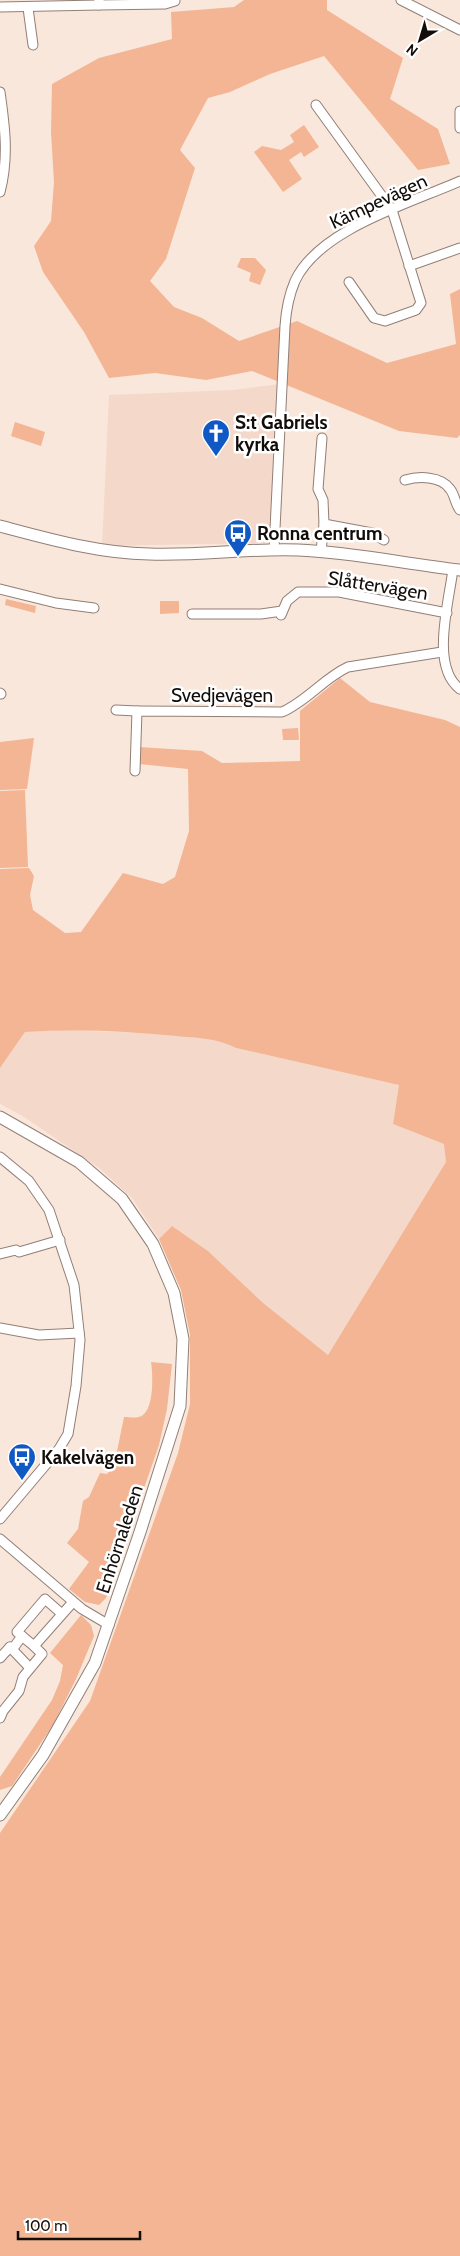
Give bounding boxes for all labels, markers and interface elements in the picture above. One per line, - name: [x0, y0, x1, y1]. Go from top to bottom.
- north arrow: [395, 15, 445, 65]
- text: N: [403, 40, 421, 60]
- street label: Kämpevägen: [326, 169, 431, 234]
- place label: S:t Gabriels kyrka: [235, 411, 328, 456]
- church icon: S:t Gabriels kyrka: [201, 418, 231, 457]
- bus stop icon: Ronna centrum: [223, 518, 253, 557]
- place label: Ronna centrum: [257, 522, 383, 545]
- street label: Slåttervägen: [326, 566, 430, 605]
- street label: Svedjevägen: [171, 684, 273, 707]
- bus stop icon: Kakelvägen: [7, 1442, 37, 1481]
- place label: Kakelvägen: [41, 1446, 134, 1469]
- street label: Enhörnaleden: [91, 1482, 148, 1596]
- scale bar: [18, 2208, 140, 2240]
- text: 100 m: [25, 2217, 67, 2235]

